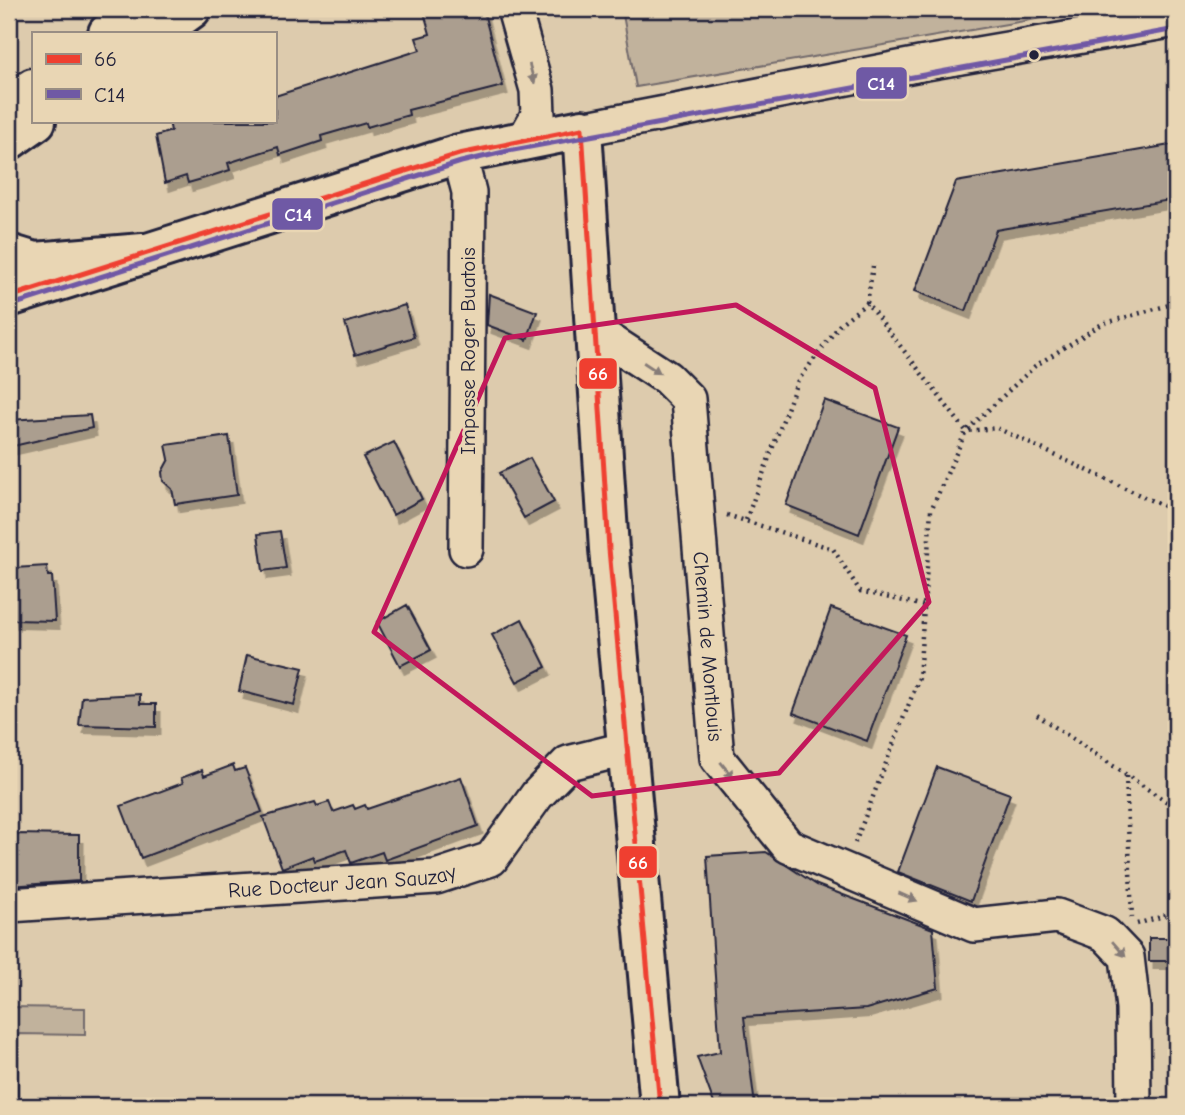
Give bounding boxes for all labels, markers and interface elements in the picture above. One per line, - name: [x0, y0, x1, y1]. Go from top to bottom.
- legend: [32, 32, 276, 122]
- text: 66: [94, 47, 117, 71]
- unlabelled marker: [1027, 48, 1041, 62]
- one-way arrow: [528, 64, 538, 85]
- line badge: C14: [855, 66, 908, 100]
- text: C14: [867, 73, 895, 95]
- text: C14: [94, 83, 125, 107]
- line badge: C14: [271, 197, 324, 231]
- text: C14: [284, 204, 312, 226]
- street label: Impasse Roger Buatois: [456, 247, 480, 455]
- line badge: 66: [578, 357, 618, 390]
- one-way arrow: [643, 361, 662, 374]
- text: 66: [588, 363, 608, 385]
- street label: Chemin de Montlouis: [688, 551, 728, 742]
- one-way arrow: [719, 762, 734, 779]
- line badge: 66: [618, 845, 658, 879]
- text: 66: [628, 852, 648, 874]
- street label: Rue Docteur Jean Sauzay: [227, 859, 460, 903]
- one-way arrow: [898, 891, 918, 903]
- one-way arrow: [1111, 941, 1126, 958]

